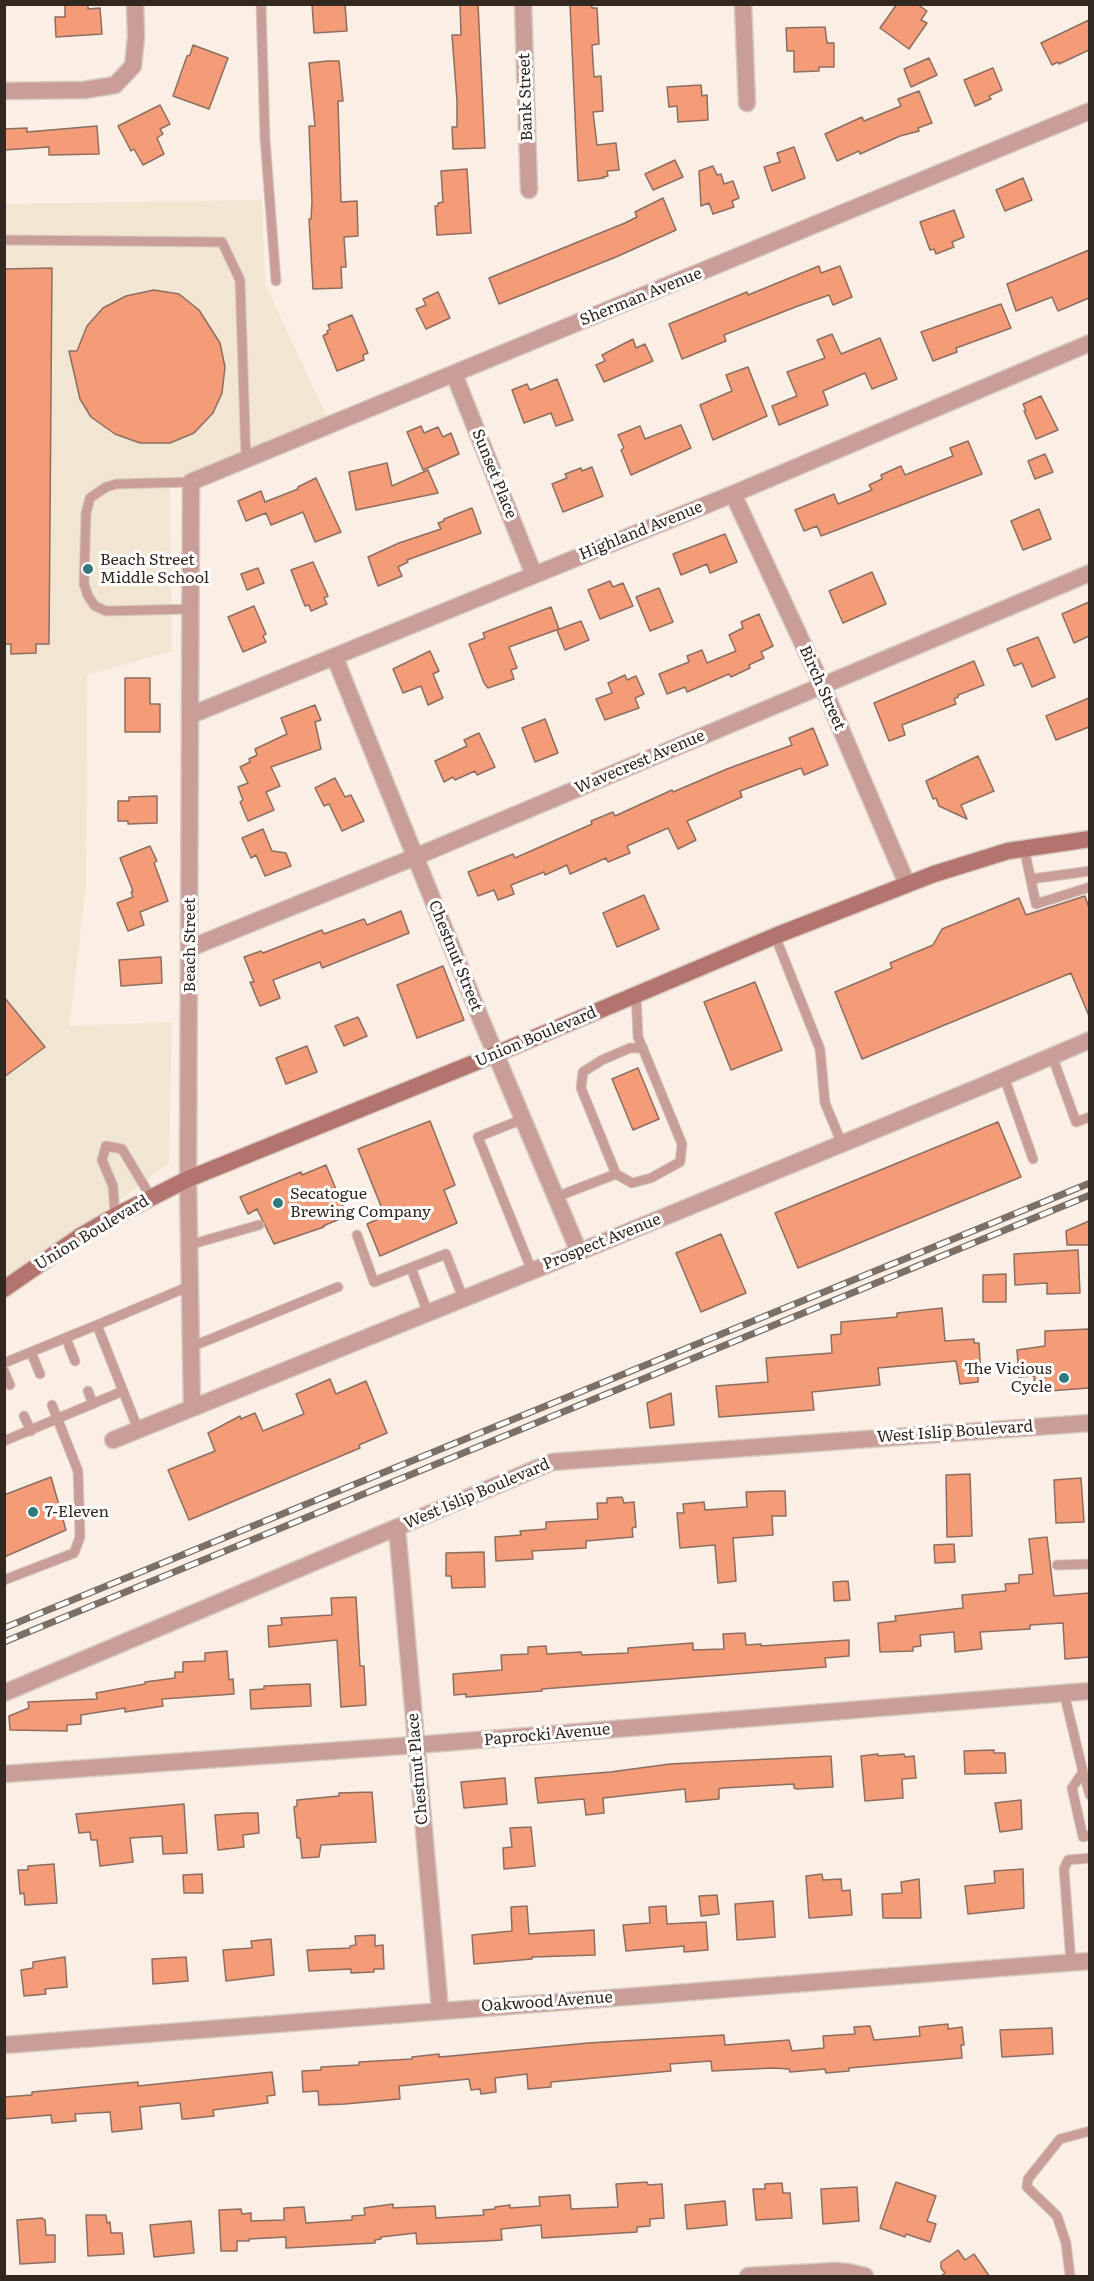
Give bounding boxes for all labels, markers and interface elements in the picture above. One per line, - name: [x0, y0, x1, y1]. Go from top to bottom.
- street label: Bank Street: [515, 53, 537, 141]
- street label: Sherman Avenue: [577, 264, 705, 330]
- street label: Sunset Place: [467, 427, 521, 521]
- street label: Highland Avenue: [576, 497, 706, 565]
- place label: Beach Street Middle School: [100, 550, 209, 588]
- marker: Beach Street Middle School: [81, 562, 95, 576]
- street label: Birch Street: [795, 643, 849, 733]
- street label: Wavecrest Avenue: [572, 726, 708, 798]
- street label: Beach Street: [180, 898, 200, 992]
- street label: Chestnut Street: [424, 898, 486, 1014]
- street label: Union Boulevard: [473, 1003, 599, 1071]
- place label: Secatogue Brewing Company: [290, 1184, 431, 1222]
- street label: Union Boulevard: [31, 1191, 153, 1275]
- marker: Secatogue Brewing Company: [271, 1196, 285, 1210]
- street label: Prospect Avenue: [540, 1210, 664, 1274]
- place label: The Vicious Cycle: [964, 1359, 1052, 1397]
- marker: The Vicious Cycle: [1057, 1371, 1071, 1385]
- street label: West Islip Boulevard: [876, 1417, 1034, 1447]
- street label: West Islip Boulevard: [401, 1455, 553, 1533]
- place label: 7-Eleven: [45, 1502, 109, 1522]
- marker: 7-Eleven: [26, 1505, 40, 1519]
- street label: Chestnut Place: [404, 1712, 432, 1826]
- street label: Paprocki Avenue: [483, 1720, 611, 1750]
- street label: Oakwood Avenue: [481, 1988, 613, 2016]

